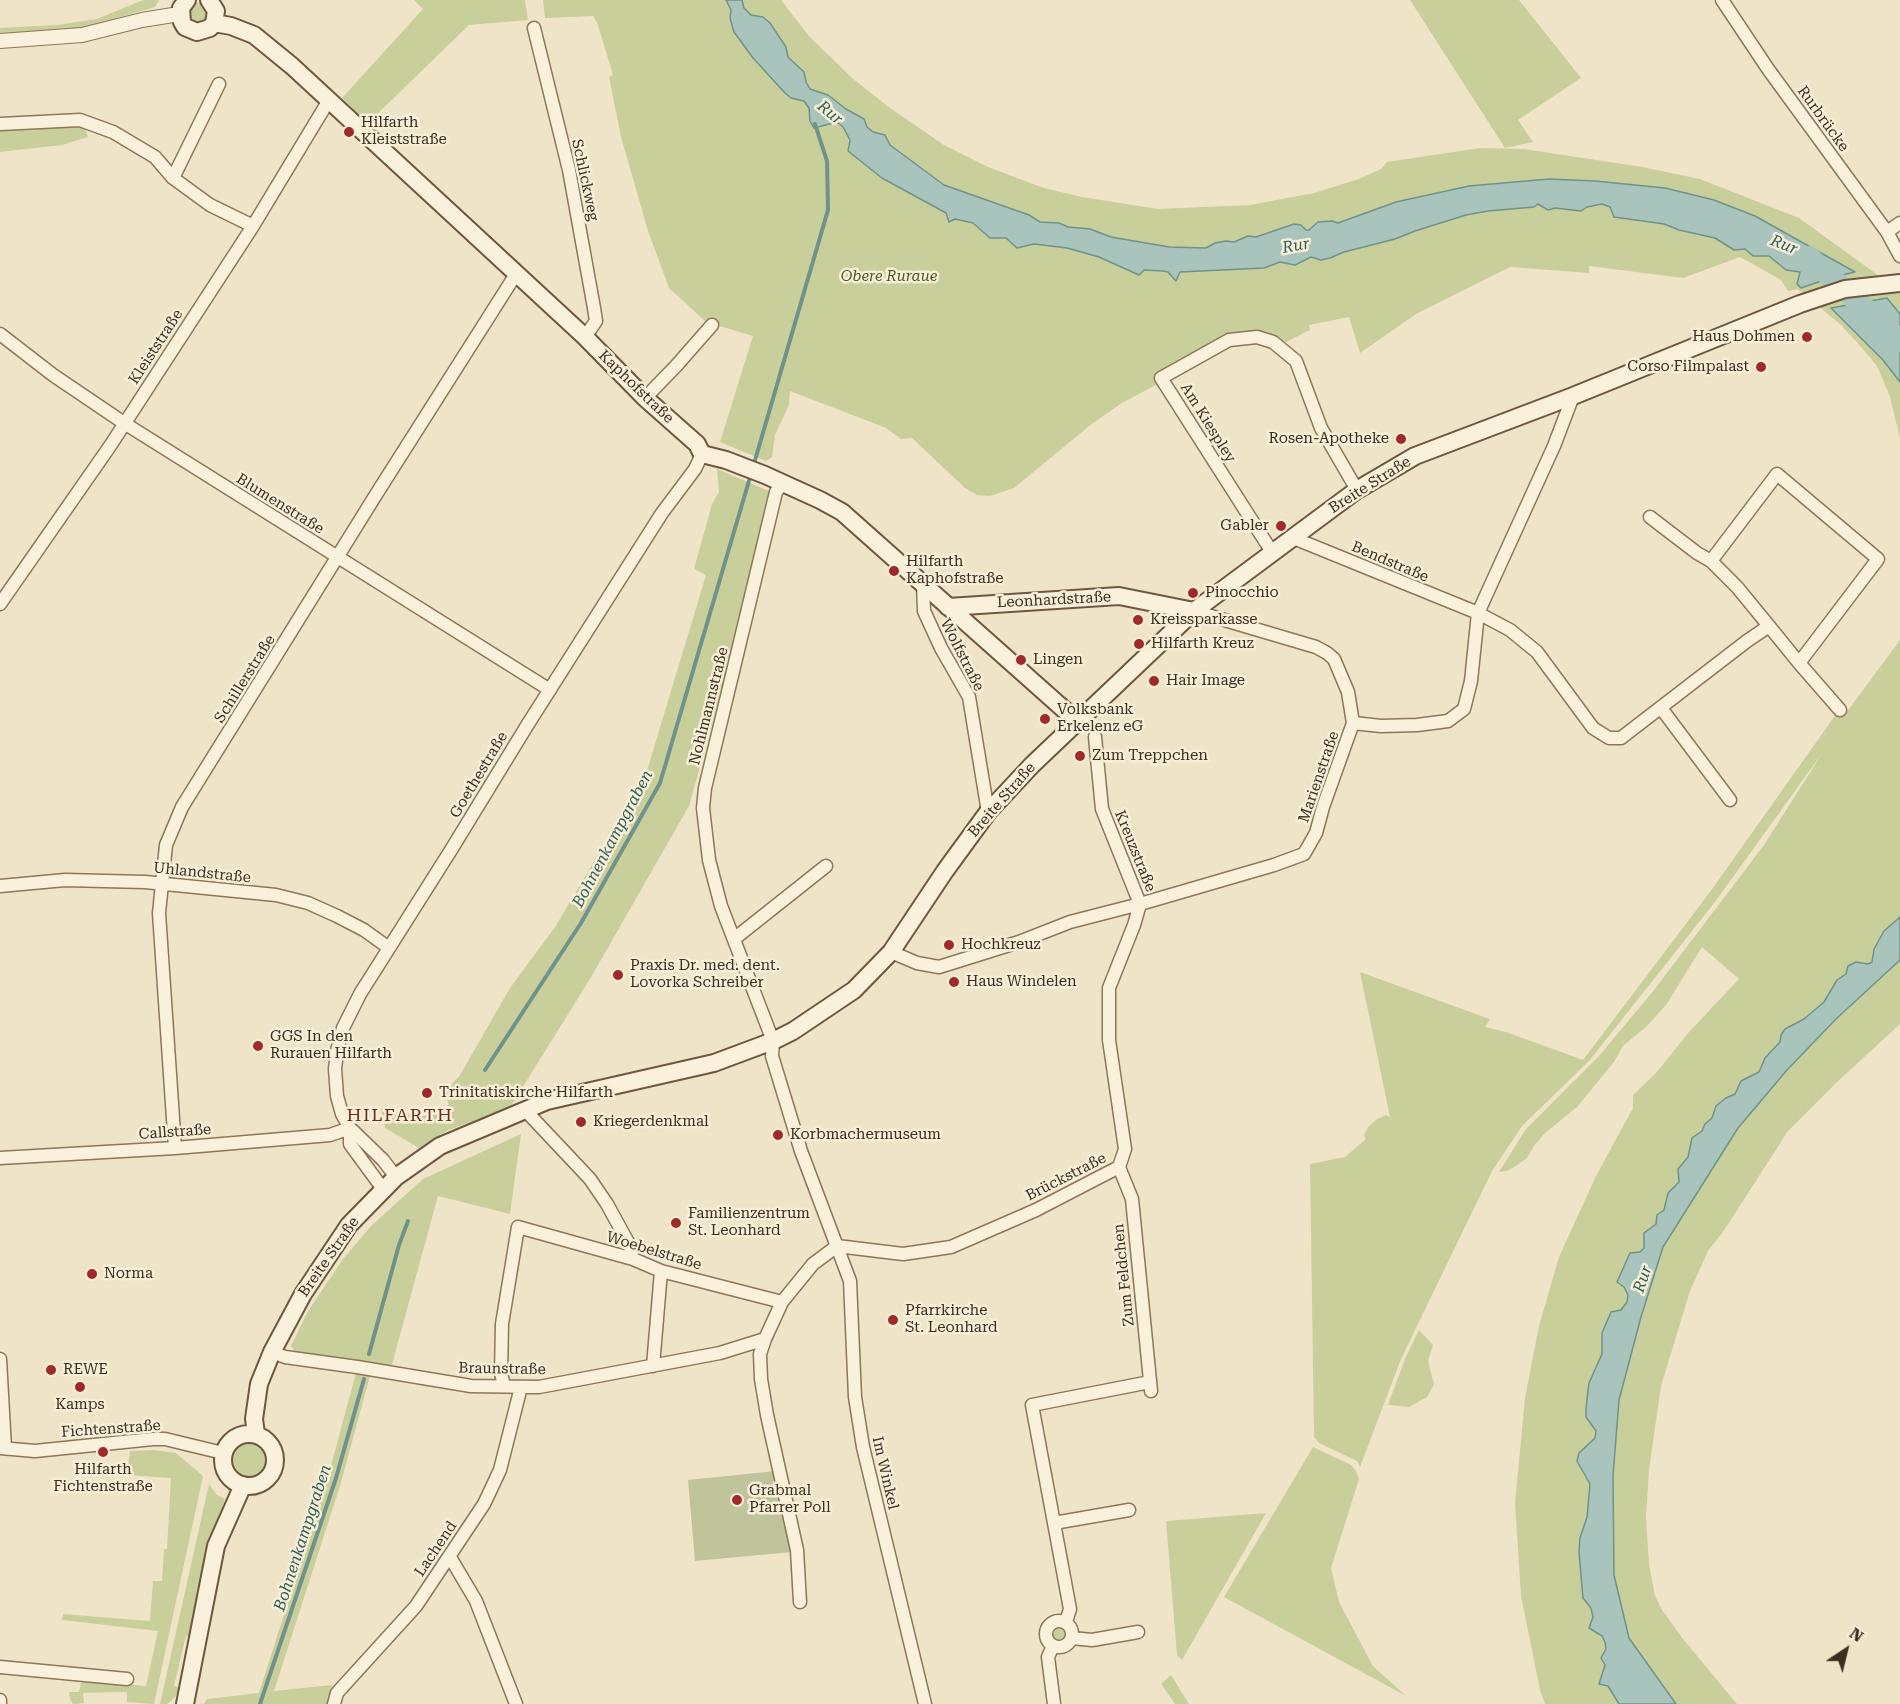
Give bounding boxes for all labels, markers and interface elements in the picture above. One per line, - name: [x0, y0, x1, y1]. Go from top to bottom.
- street label: Rurbrücke: [1793, 83, 1853, 155]
- water label: Rur: [813, 97, 847, 129]
- place label: Hilfarth Kleiststraße: [361, 114, 447, 149]
- marker: Hilfarth Kleiststraße: [342, 125, 356, 139]
- street label: Schlickweg: [568, 137, 602, 223]
- water label: Rur: [1768, 231, 1800, 259]
- water label: Rur: [1281, 234, 1311, 258]
- park label: Obere Ruraue: [841, 268, 937, 286]
- street label: Kleiststraße: [125, 306, 187, 388]
- place label: Haus Dohmen: [1692, 328, 1795, 346]
- marker: Haus Dohmen: [1800, 330, 1814, 344]
- street label: Kaphofstraße: [595, 347, 677, 427]
- place label: Corso Filmpalast: [1627, 358, 1749, 376]
- marker: Corso Filmpalast: [1754, 360, 1768, 374]
- street label: Am Kiespley: [1176, 380, 1240, 466]
- place label: Rosen-Apotheke: [1269, 430, 1389, 448]
- marker: Rosen-Apotheke: [1394, 432, 1408, 446]
- street label: Breite Straße: [1326, 453, 1414, 517]
- street label: Blumenstraße: [233, 470, 327, 538]
- place label: Gabler: [1220, 517, 1269, 535]
- marker: Gabler: [1274, 519, 1288, 533]
- street label: Bendstraße: [1349, 538, 1431, 586]
- place label: Hilfarth Kaphofstraße: [906, 553, 1004, 588]
- marker: Hilfarth Kaphofstraße: [887, 564, 901, 578]
- place label: Pinocchio: [1205, 584, 1279, 602]
- marker: Pinocchio: [1186, 586, 1200, 600]
- street label: Leonhardstraße: [996, 588, 1112, 612]
- place label: Kreissparkasse: [1150, 611, 1258, 629]
- marker: Kreissparkasse: [1131, 613, 1145, 627]
- street label: Wolfstraße: [936, 616, 988, 694]
- street label: Schillerstraße: [211, 632, 279, 726]
- place label: Hilfarth Kreuz: [1151, 635, 1254, 653]
- marker: Hilfarth Kreuz: [1132, 637, 1146, 651]
- street label: Nohlmannstraße: [686, 645, 732, 767]
- place label: Lingen: [1033, 651, 1083, 669]
- marker: Lingen: [1014, 653, 1028, 667]
- place label: Hair Image: [1166, 672, 1245, 690]
- marker: Hair Image: [1147, 674, 1161, 688]
- place label: Volksbank Erkelenz eG: [1057, 701, 1143, 736]
- marker: Volksbank Erkelenz eG: [1038, 712, 1052, 726]
- street label: Goethestraße: [446, 729, 512, 821]
- street label: Marienstraße: [1295, 729, 1343, 825]
- place label: Zum Treppchen: [1092, 747, 1208, 765]
- marker: Zum Treppchen: [1073, 749, 1087, 763]
- street label: Breite Straße: [965, 759, 1039, 841]
- water label: Bohnenkampgraben: [569, 767, 657, 911]
- street label: Kreuzstraße: [1111, 808, 1159, 894]
- street label: Uhlandstraße: [152, 859, 252, 887]
- place label: Hochkreuz: [961, 936, 1041, 954]
- marker: Hochkreuz: [942, 938, 956, 952]
- place label: Praxis Dr. med. dent. Lovorka Schreiber: [630, 957, 780, 992]
- marker: Praxis Dr. med. dent. Lovorka Schreiber: [611, 968, 625, 982]
- place label: Haus Windelen: [966, 973, 1077, 991]
- marker: Haus Windelen: [947, 975, 961, 989]
- place label: GGS In den Rurauen Hilfarth: [270, 1028, 392, 1063]
- marker: GGS In den Rurauen Hilfarth: [251, 1039, 265, 1053]
- place label: Trinitatiskirche Hilfarth: [439, 1084, 613, 1102]
- marker: Trinitatiskirche Hilfarth: [420, 1086, 434, 1100]
- district label: HILFARTH: [347, 1105, 453, 1127]
- place label: Kriegerdenkmal: [593, 1113, 709, 1131]
- marker: Kriegerdenkmal: [574, 1115, 588, 1129]
- street label: Callstraße: [138, 1120, 212, 1144]
- place label: Korbmachermuseum: [790, 1126, 941, 1144]
- marker: Korbmachermuseum: [771, 1128, 785, 1142]
- street label: Brückstraße: [1023, 1149, 1109, 1205]
- place label: Familienzentrum St. Leonhard: [688, 1205, 810, 1240]
- street label: Breite Straße: [295, 1214, 363, 1300]
- marker: Familienzentrum St. Leonhard: [669, 1216, 683, 1230]
- street label: Zum Feldchen: [1110, 1223, 1138, 1327]
- street label: Woebelstraße: [604, 1228, 704, 1274]
- water label: Rur: [1629, 1263, 1657, 1295]
- place label: Norma: [104, 1265, 153, 1283]
- marker: Norma: [85, 1267, 99, 1281]
- place label: Pfarrkirche St. Leonhard: [905, 1302, 998, 1337]
- marker: Pfarrkirche St. Leonhard: [886, 1313, 900, 1327]
- street label: Braunstraße: [458, 1359, 546, 1379]
- place label: REWE: [63, 1361, 108, 1379]
- marker: REWE: [44, 1363, 58, 1377]
- marker: Kamps: [73, 1380, 87, 1394]
- place label: Kamps: [55, 1396, 105, 1414]
- street label: Fichtenstraße: [61, 1417, 161, 1441]
- street label: Im Winkel: [868, 1435, 902, 1511]
- marker: Hilfarth Fichtenstraße: [96, 1445, 110, 1459]
- place label: Hilfarth Fichtenstraße: [53, 1461, 153, 1496]
- water label: Bohnenkampgraben: [270, 1462, 336, 1614]
- place label: Grabmal Pfarrer Poll: [749, 1482, 831, 1517]
- marker: Grabmal Pfarrer Poll: [730, 1493, 744, 1507]
- street label: Lachend: [411, 1518, 461, 1580]
- north arrow: [1816, 1620, 1876, 1680]
- text: N: [1846, 1624, 1867, 1646]

